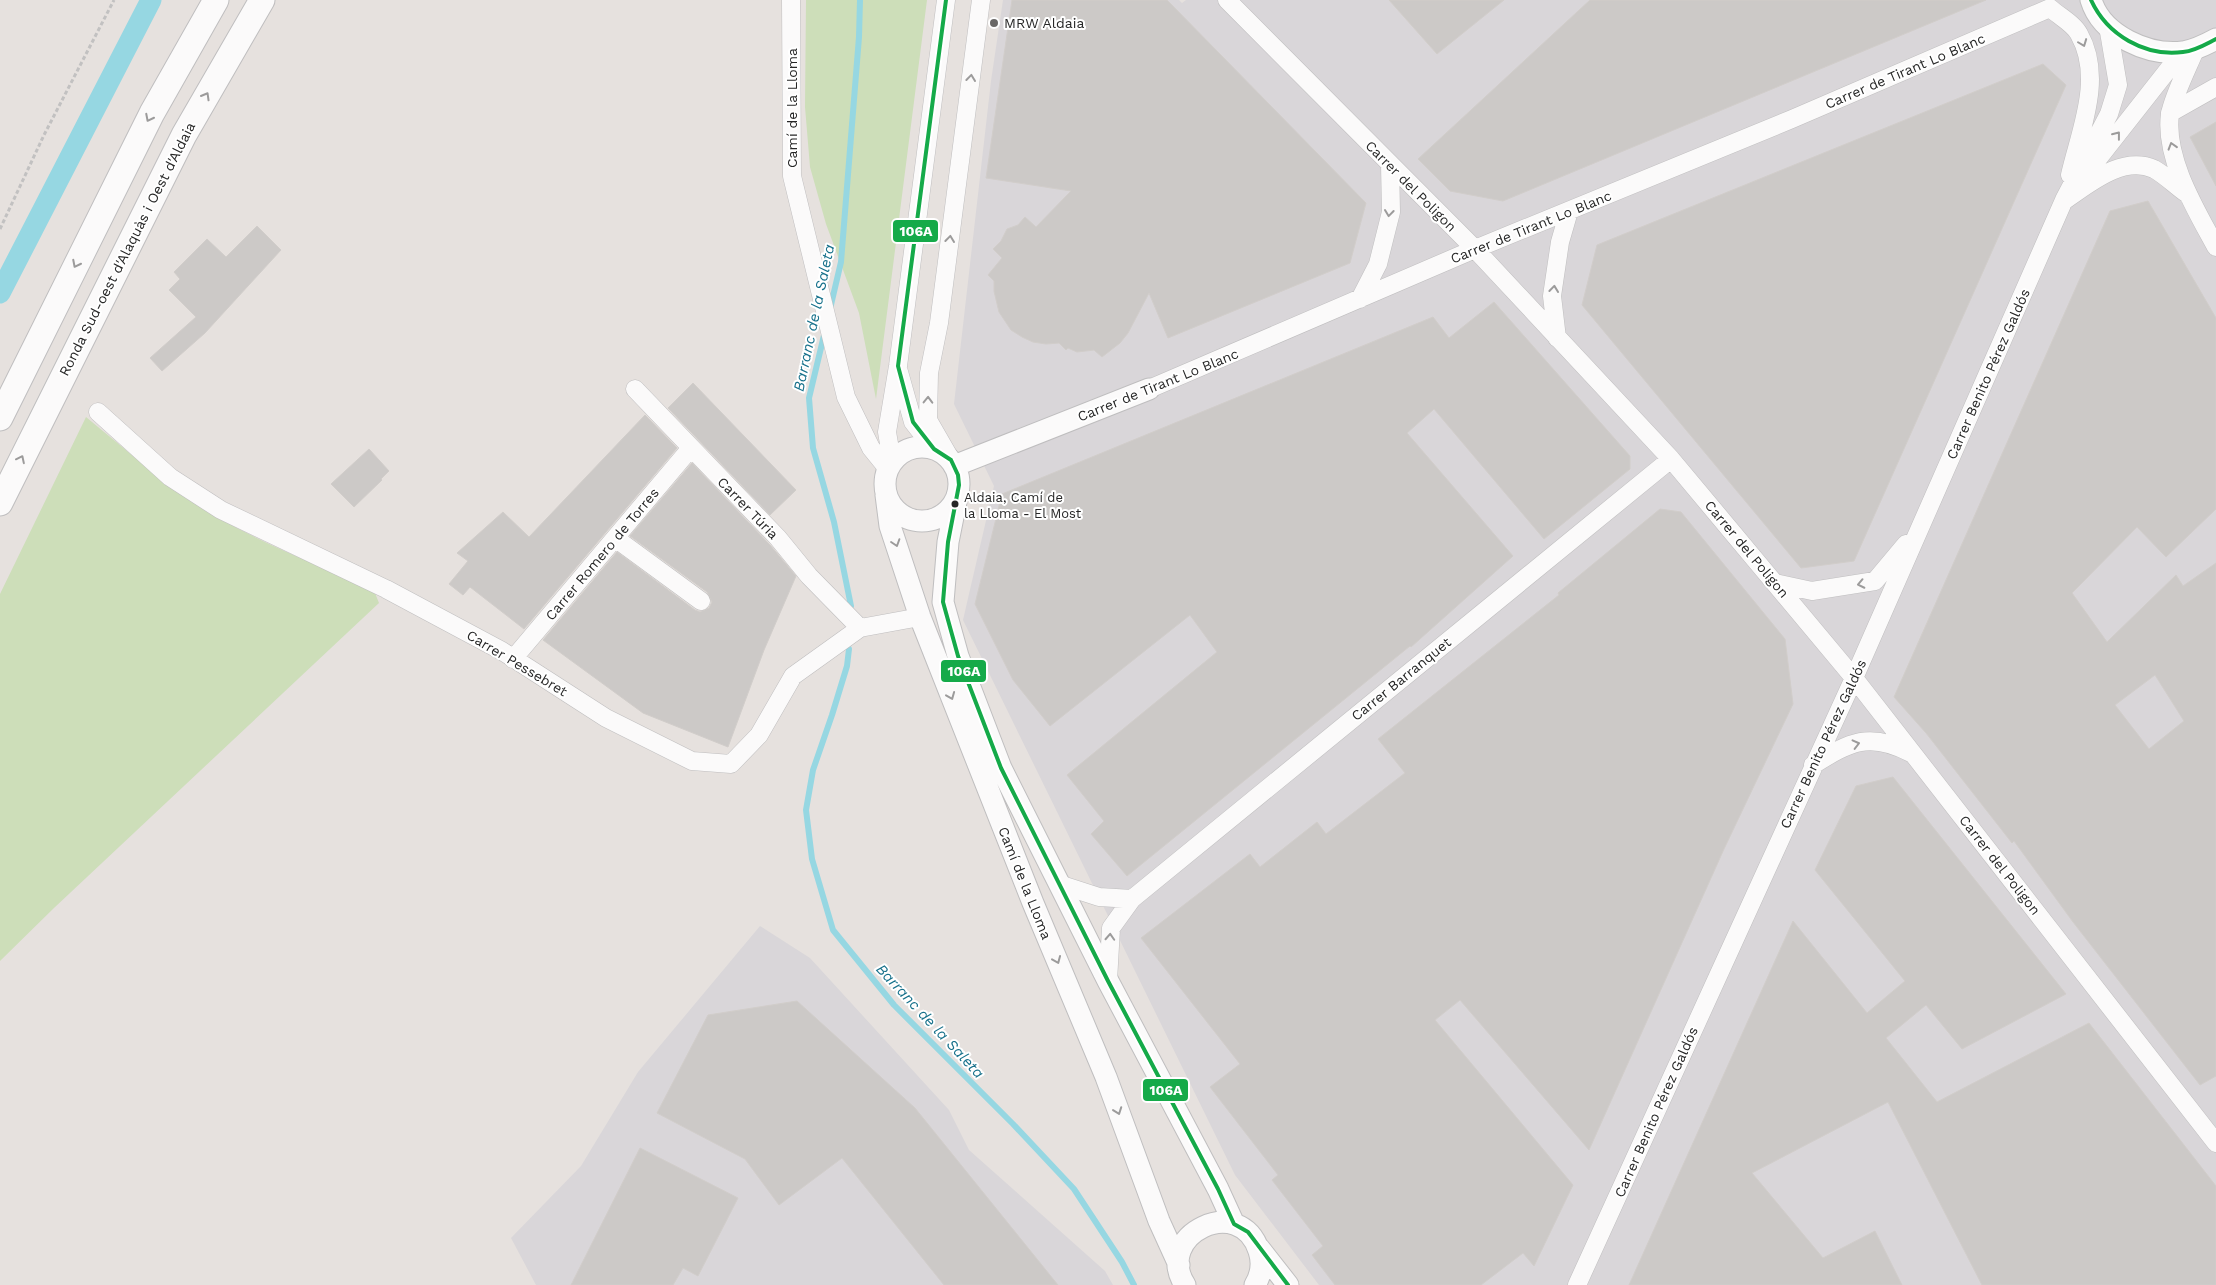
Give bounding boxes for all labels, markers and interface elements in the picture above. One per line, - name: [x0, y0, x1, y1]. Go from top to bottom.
- place label: MRW Aldaia: [1004, 15, 1084, 31]
- marker: MRW Aldaia: [988, 17, 1000, 29]
- street label: Carrer de Tirant Lo Blanc: [1823, 30, 1987, 112]
- one-way arrow: [2077, 38, 2087, 47]
- street label: Camí de la Lloma: [784, 48, 800, 168]
- one-way arrow: [965, 74, 976, 82]
- one-way arrow: [200, 93, 210, 102]
- one-way arrow: [145, 113, 155, 122]
- street label: Ronda Sud-oest d'Alaquàs i Oest d'Aldaia: [56, 120, 198, 378]
- one-way arrow: [2111, 132, 2119, 141]
- street label: Carrer del Poligon: [1362, 137, 1460, 235]
- one-way arrow: [2168, 143, 2178, 151]
- street label: Carrer de Tirant Lo Blanc: [1448, 187, 1614, 267]
- one-way arrow: [1385, 208, 1395, 217]
- line badge: 106A: [892, 219, 939, 243]
- text: 106A: [899, 223, 933, 239]
- one-way arrow: [944, 235, 955, 243]
- water label: Barranc de la Saleta: [790, 243, 838, 393]
- one-way arrow: [72, 258, 82, 267]
- one-way arrow: [1548, 285, 1559, 293]
- street label: Carrer Benito Pérez Galdós: [1943, 286, 2033, 462]
- street label: Carrer de Tirant Lo Blanc: [1075, 345, 1241, 425]
- one-way arrow: [923, 396, 934, 404]
- one-way arrow: [15, 455, 26, 464]
- street label: Carrer Túria: [714, 474, 782, 542]
- street label: Carrer Romero de Torres: [542, 485, 662, 623]
- place label: Aldaia, Camí de la Lloma - El Most: [964, 490, 1082, 521]
- street label: Carrer del Poligon: [1702, 497, 1792, 601]
- marker: Aldaia, Camí de la Lloma - El Most: [950, 499, 960, 509]
- one-way arrow: [890, 538, 900, 547]
- one-way arrow: [1856, 578, 1865, 589]
- street label: Carrer Pessebret: [464, 627, 570, 699]
- street label: Carrer Barranquet: [1348, 634, 1454, 724]
- street label: Carrer Benito Pérez Galdós: [1777, 657, 1869, 831]
- line badge: 106A: [940, 659, 987, 683]
- text: 106A: [947, 663, 981, 679]
- one-way arrow: [945, 691, 955, 700]
- one-way arrow: [1852, 739, 1860, 749]
- street label: Carrer del Poligon: [1956, 812, 2044, 918]
- street label: Camí de la Lloma: [995, 824, 1055, 942]
- one-way arrow: [1105, 932, 1116, 940]
- one-way arrow: [1051, 956, 1061, 964]
- water label: Barranc de la Saleta: [872, 960, 988, 1082]
- street label: Carrer Benito Pérez Galdós: [1611, 1024, 1701, 1200]
- line badge: 106A: [1142, 1078, 1189, 1102]
- text: 106A: [1149, 1082, 1183, 1098]
- one-way arrow: [1112, 1106, 1122, 1115]

